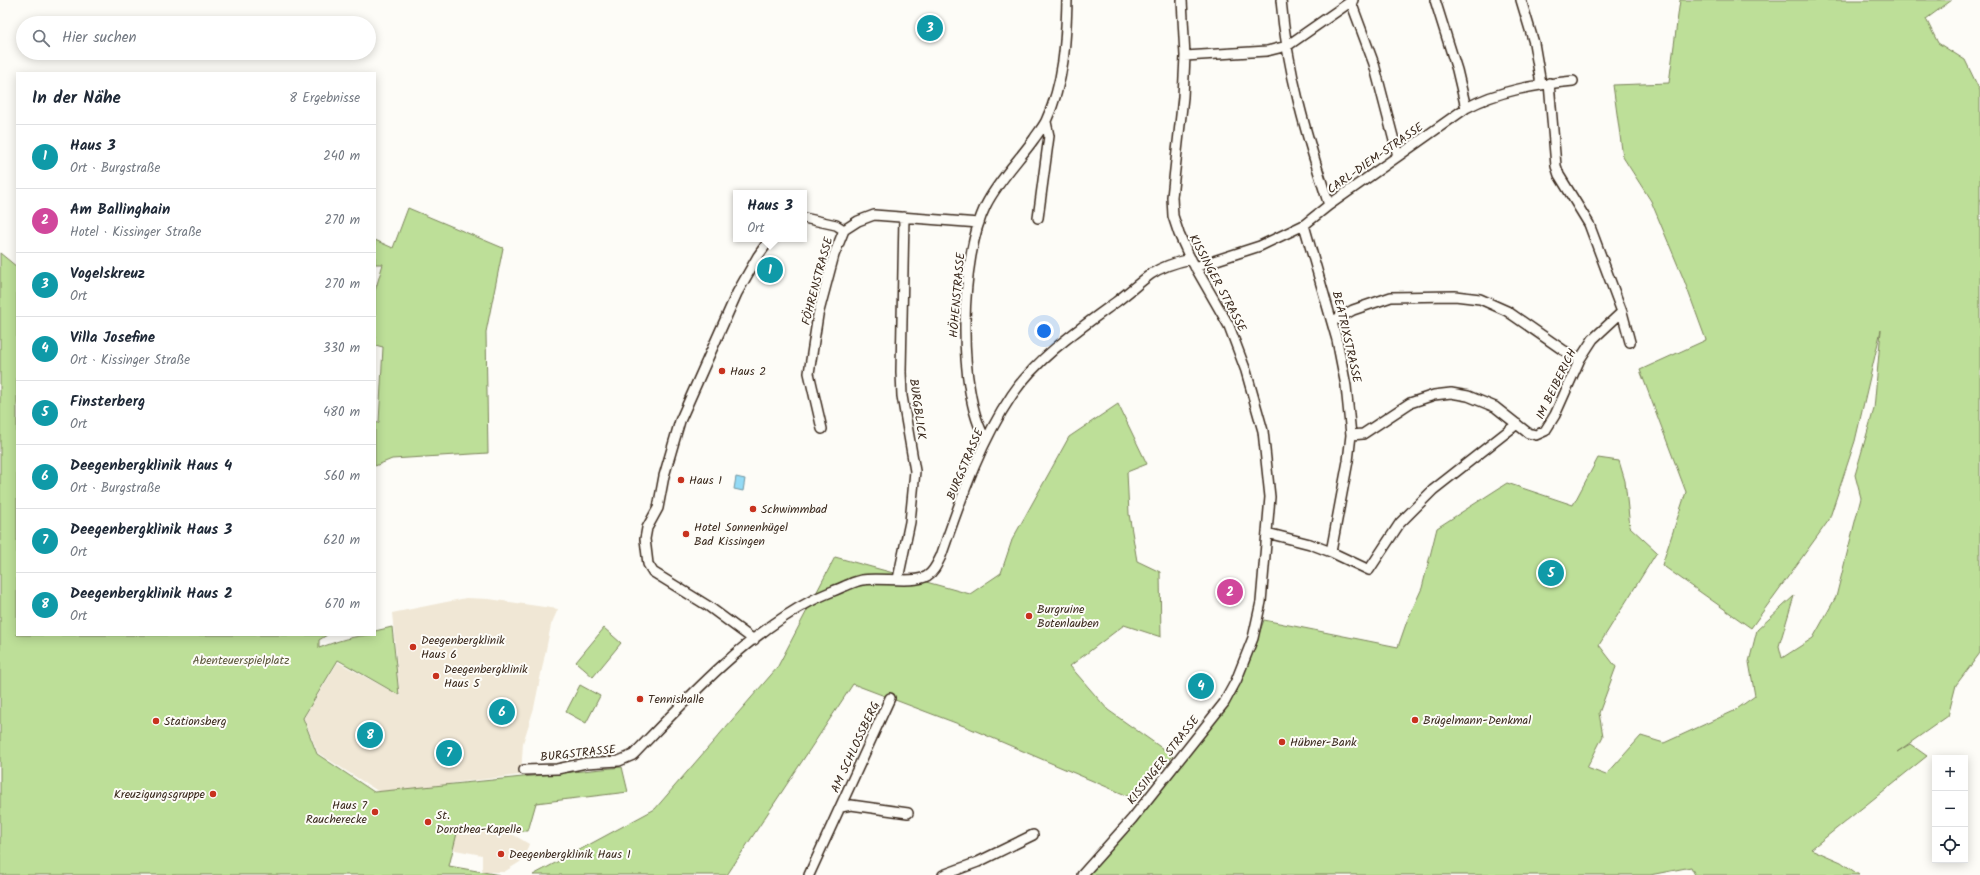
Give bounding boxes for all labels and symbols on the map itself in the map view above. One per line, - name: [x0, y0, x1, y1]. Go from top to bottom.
- pin: 3: [917, 13, 943, 43]
- street label: CARL-DIEM-STRASSE: [1323, 117, 1428, 199]
- street label: KISSINGER STRASSE: [1184, 231, 1252, 336]
- street label: FÖHRENSTRASSE: [797, 234, 839, 327]
- street label: HÖHENSTRASSE: [944, 251, 971, 338]
- pin: 1: [757, 255, 783, 285]
- street label: BEATRIXSTRASSE: [1327, 289, 1366, 386]
- your location: [1034, 321, 1054, 341]
- street label: IM BEIBERICH: [1531, 345, 1582, 423]
- place label: Haus 2: [730, 362, 766, 381]
- marker: Haus 2: [717, 366, 727, 376]
- street label: BURGBLICK: [904, 377, 931, 442]
- street label: BURGSTRASSE: [942, 425, 989, 503]
- place label: Haus 1: [689, 471, 722, 490]
- marker: Haus 1: [676, 475, 686, 485]
- place label: Schwimmbad: [761, 500, 828, 519]
- marker: Schwimmbad: [748, 504, 758, 514]
- place label: Hotel Sonnenhügel Bad Kissingen: [694, 518, 788, 551]
- marker: Hotel Sonnenhügel Bad Kissingen: [681, 529, 691, 539]
- pin: 5: [1538, 558, 1564, 588]
- pin: 2: [1217, 577, 1243, 607]
- place label: Burgruine Botenlauben: [1037, 600, 1099, 633]
- marker: Burgruine Botenlauben: [1024, 611, 1034, 621]
- place label: Deegenbergklinik Haus 6: [421, 631, 505, 664]
- marker: Deegenbergklinik Haus 6: [408, 642, 418, 652]
- park label: Abenteuerspielplatz: [193, 651, 289, 670]
- place label: Deegenbergklinik Haus 5: [444, 660, 528, 693]
- marker: Deegenbergklinik Haus 5: [431, 671, 441, 681]
- pin: 4: [1188, 671, 1214, 701]
- place label: Tennishalle: [648, 690, 705, 709]
- marker: Tennishalle: [635, 694, 645, 704]
- pin: 6: [489, 697, 515, 727]
- street label: AM SCHLOSSBERG: [826, 698, 885, 796]
- street label: KISSINGER STRASSE: [1123, 711, 1205, 809]
- place label: Brügelmann-Denkmal: [1423, 711, 1531, 730]
- place label: Stationsberg: [164, 712, 227, 731]
- marker: Brügelmann-Denkmal: [1410, 715, 1420, 725]
- marker: Stationsberg: [151, 716, 161, 726]
- pin: 8: [357, 720, 383, 750]
- place label: Hübner-Bank: [1290, 733, 1357, 752]
- marker: Hübner-Bank: [1277, 737, 1287, 747]
- pin: 7: [436, 738, 462, 768]
- street label: BURGSTRASSE: [539, 740, 618, 767]
- place label: Kreuzigungsgruppe: [114, 785, 206, 804]
- marker: Kreuzigungsgruppe: [208, 789, 218, 799]
- place label: Haus 7 Raucherecke: [306, 796, 368, 829]
- place label: St. Dorothea-Kapelle: [436, 806, 522, 839]
- marker: Haus 7 Raucherecke: [370, 807, 380, 817]
- marker: St. Dorothea-Kapelle: [423, 817, 433, 827]
- place label: Deegenbergklinik Haus 1: [509, 845, 631, 864]
- marker: Deegenbergklinik Haus 1: [496, 849, 506, 859]

